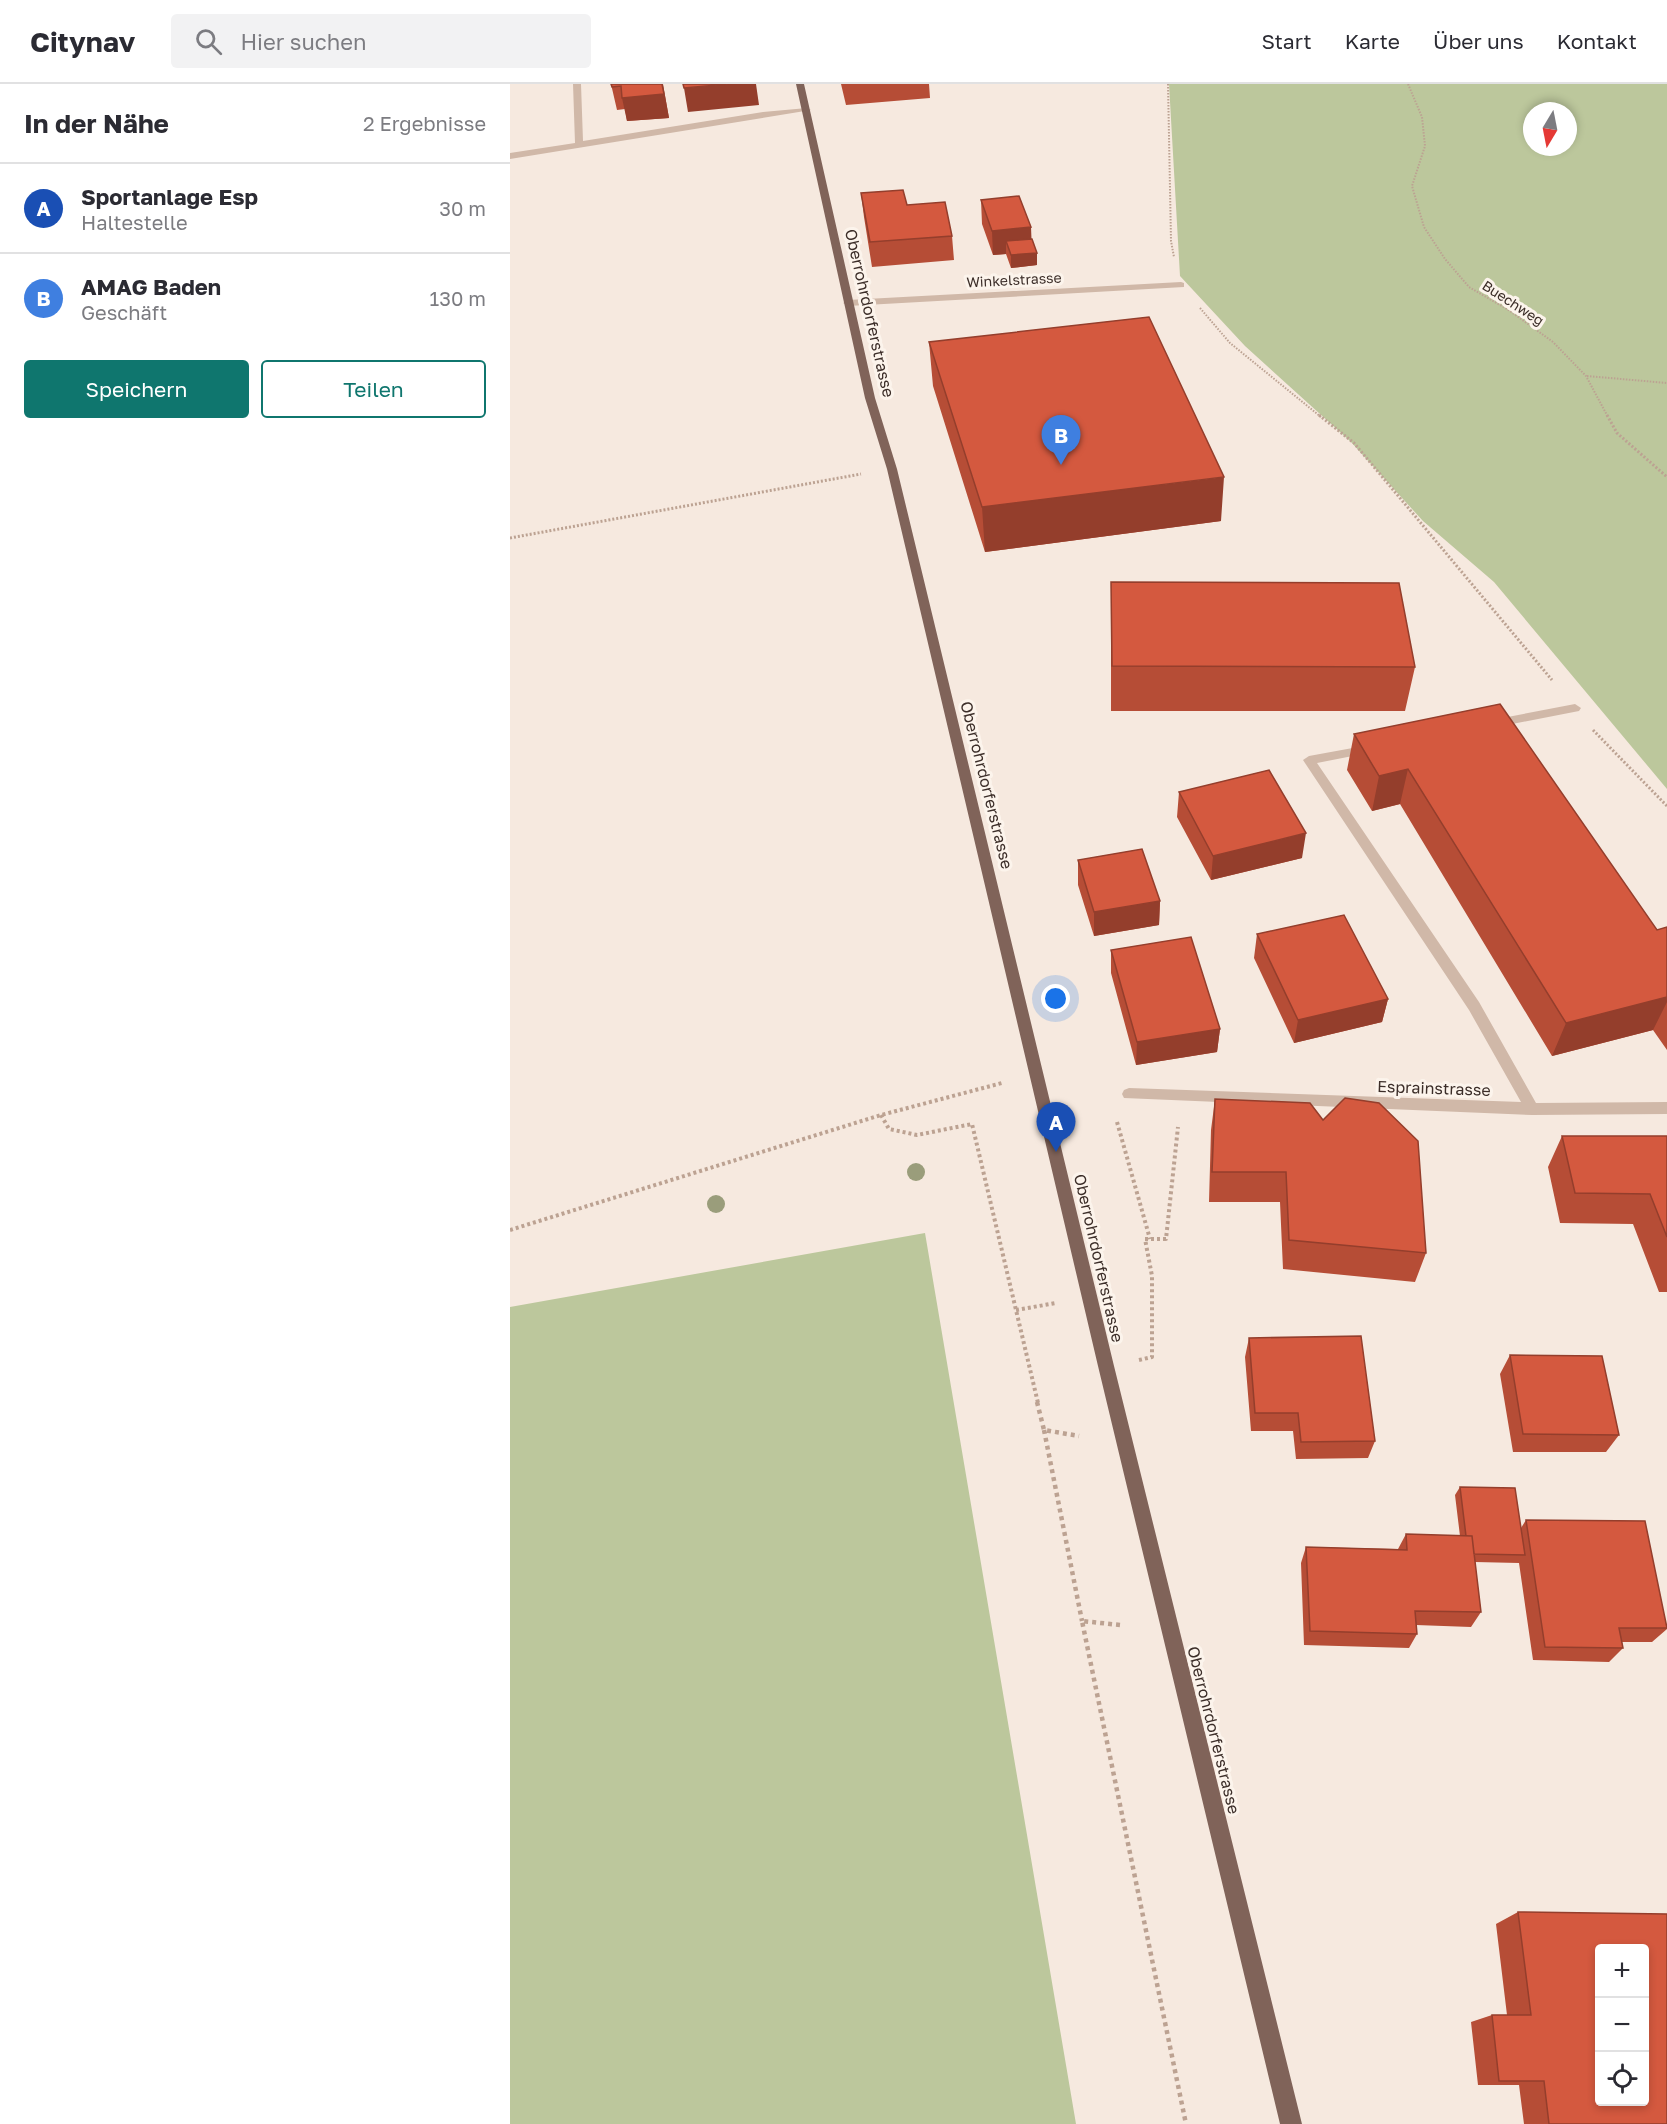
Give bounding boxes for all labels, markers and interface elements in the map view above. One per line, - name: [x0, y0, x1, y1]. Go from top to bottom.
- search box: [171, 14, 591, 68]
- text: Citynav: [30, 25, 135, 58]
- icon: search: [192, 25, 225, 58]
- text: Hier suchen: [240, 28, 367, 55]
- text: Start: [1261, 28, 1312, 54]
- text: Karte: [1345, 28, 1400, 54]
- text: Über uns: [1433, 28, 1524, 54]
- text: Kontakt: [1557, 28, 1637, 54]
- north arrow: [1523, 102, 1577, 156]
- text: In der Nähe: [24, 108, 169, 139]
- text: 2 Ergebnisse: [363, 111, 486, 135]
- text: Sportanlage Esp: [81, 183, 258, 210]
- text: A: [36, 196, 51, 220]
- text: 30 m: [439, 196, 486, 220]
- text: Haltestelle: [81, 210, 188, 234]
- street label: Oberrohrdorferstrasse: [841, 227, 899, 399]
- street label: Winkelstrasse: [966, 269, 1062, 290]
- text: AMAG Baden: [81, 273, 221, 300]
- street label: Buechweg: [1479, 276, 1547, 329]
- text: B: [36, 286, 51, 310]
- text: 130 m: [430, 286, 486, 310]
- text: Geschäft: [81, 300, 167, 324]
- button: Speichern: [24, 360, 249, 418]
- button: Teilen: [261, 360, 486, 418]
- pin: B: [1042, 416, 1080, 465]
- street label: Oberrohrdorferstrasse: [956, 699, 1018, 871]
- your location: [1041, 984, 1070, 1013]
- street label: Esprainstrasse: [1377, 1076, 1491, 1100]
- pin: A: [1036, 1102, 1076, 1152]
- street label: Oberrohrdorferstrasse: [1070, 1172, 1128, 1344]
- street label: Oberrohrdorferstrasse: [1183, 1644, 1245, 1816]
- map controls: [1595, 1944, 1649, 2106]
- button: +: [1595, 1944, 1649, 1998]
- button: −: [1595, 1998, 1649, 2052]
- button: locate: [1595, 2052, 1649, 2106]

